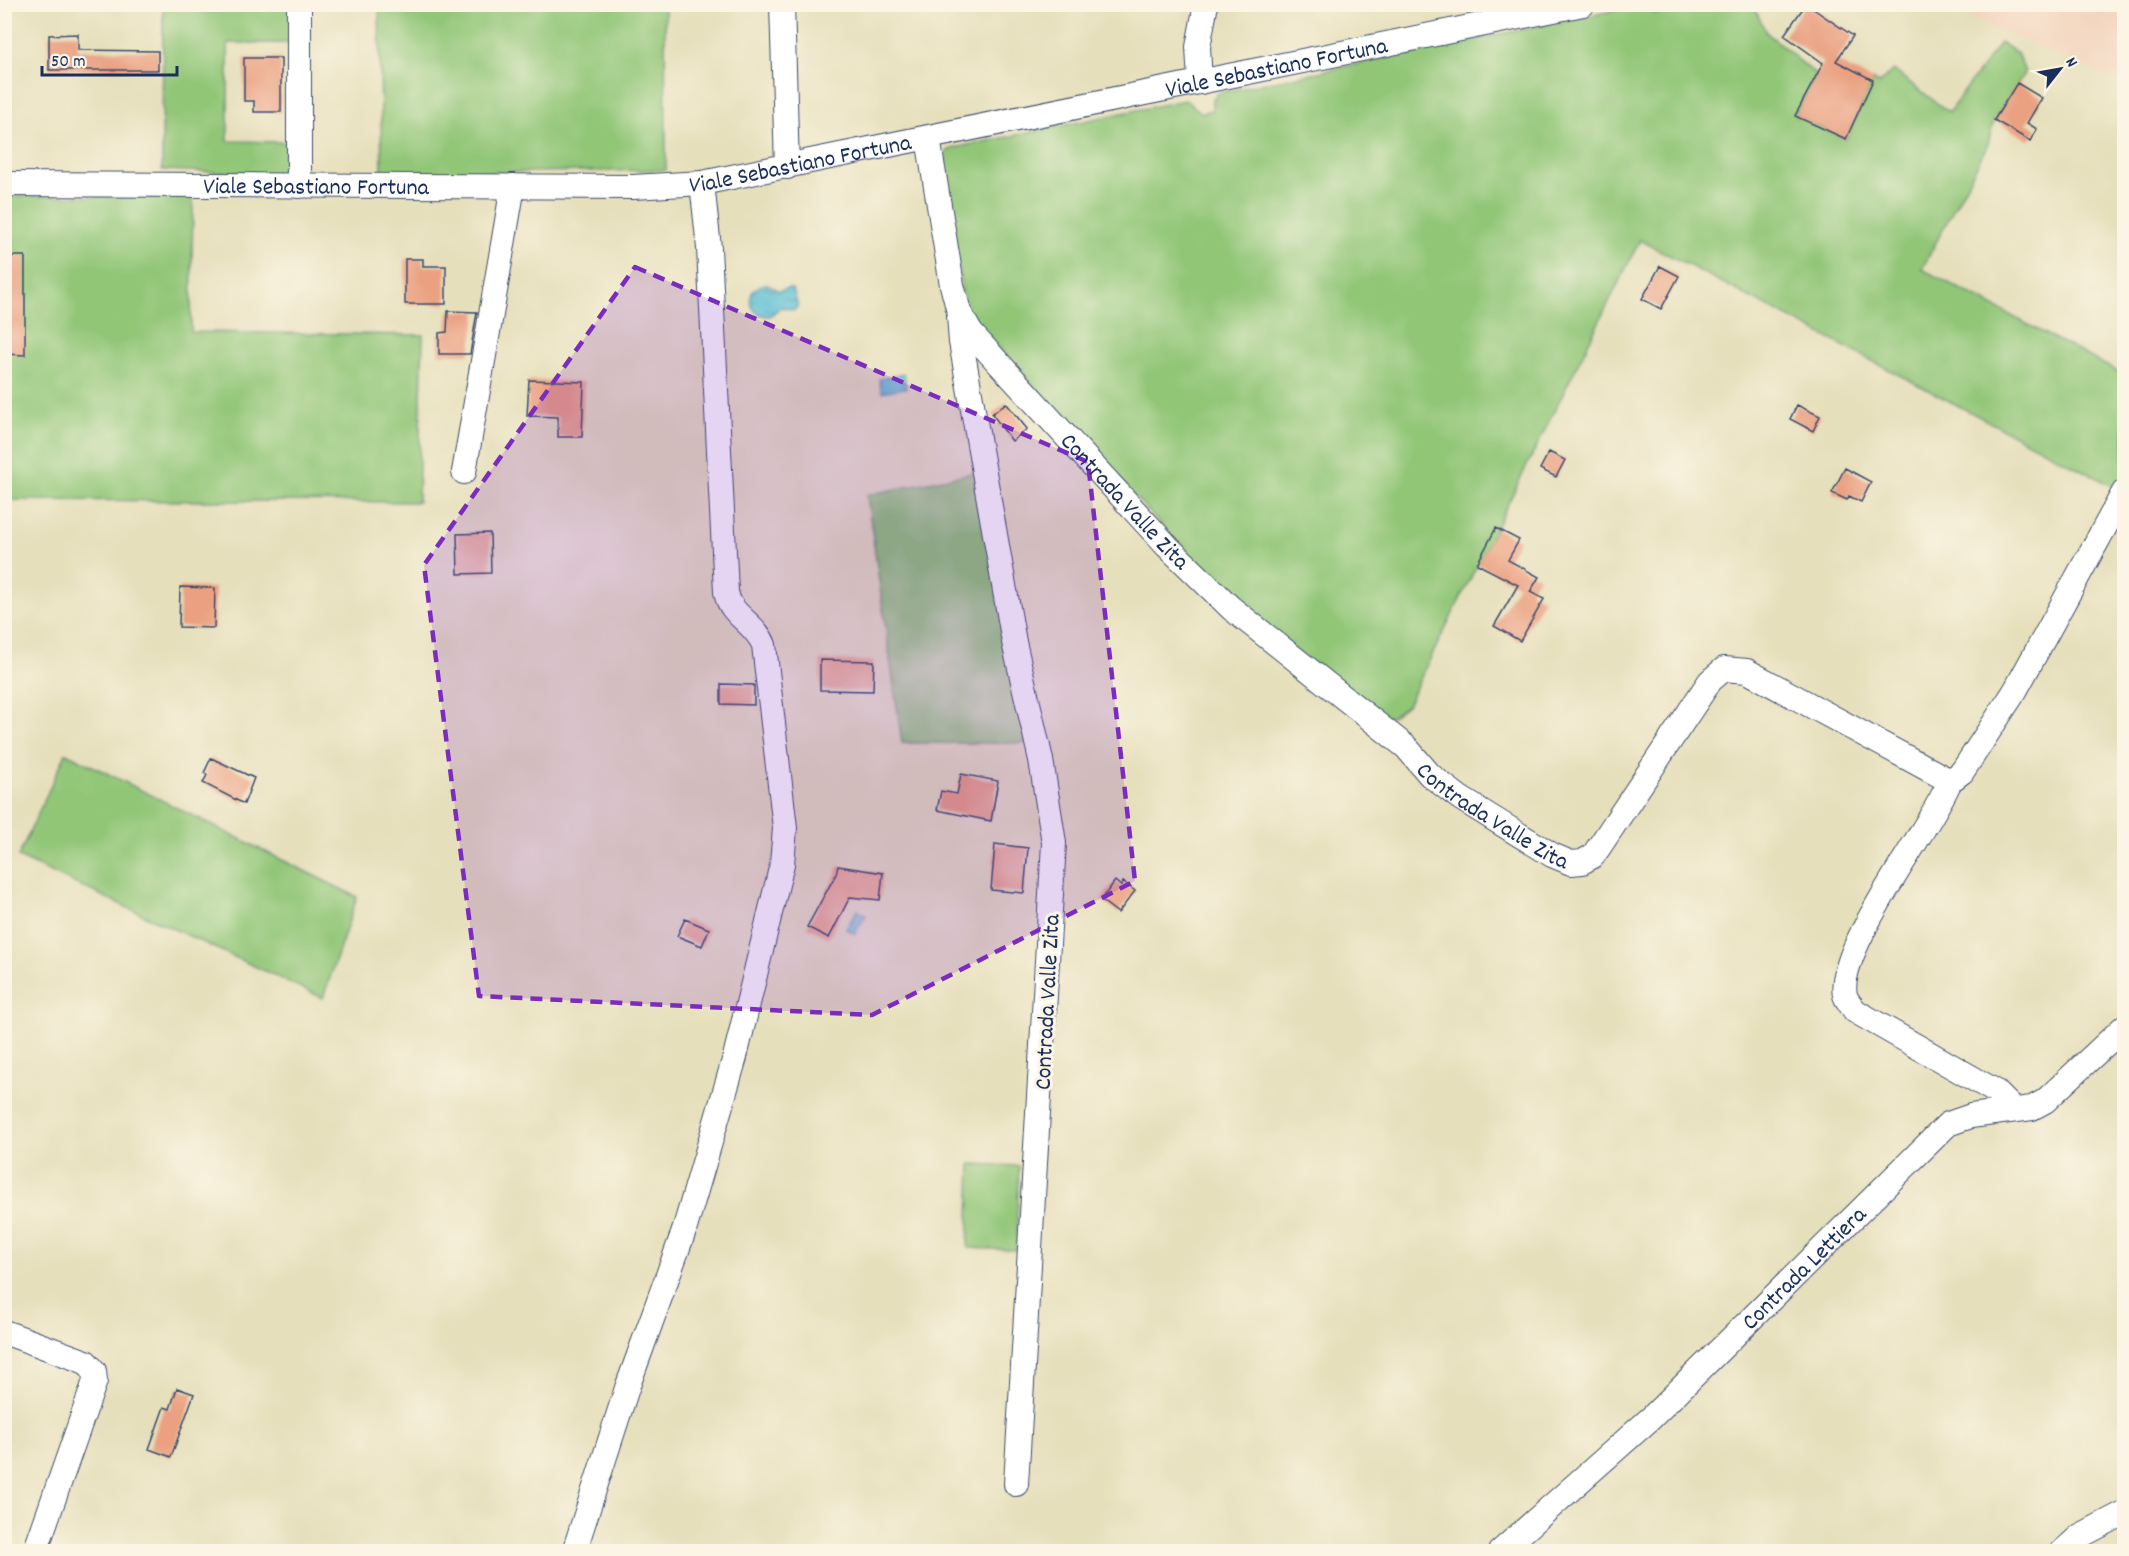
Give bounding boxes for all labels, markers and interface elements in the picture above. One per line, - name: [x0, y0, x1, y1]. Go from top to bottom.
- street label: Viale Sebastiano Fortuna: [1163, 30, 1391, 108]
- scale bar: [42, 39, 177, 77]
- north arrow: [2030, 39, 2090, 99]
- text: 50 m: [51, 50, 86, 75]
- text: N: [2059, 53, 2083, 72]
- street label: Viale Sebastiano Fortuna: [688, 127, 915, 204]
- street label: Viale Sebastiano Fortuna: [203, 171, 430, 206]
- street label: Contrada Valle Zita: [1051, 426, 1196, 579]
- street label: Contrada Valle Zita: [1406, 756, 1574, 880]
- street label: Contrada Valle Zita: [1027, 913, 1071, 1091]
- street label: Contrada Lettiera: [1735, 1199, 1876, 1339]

